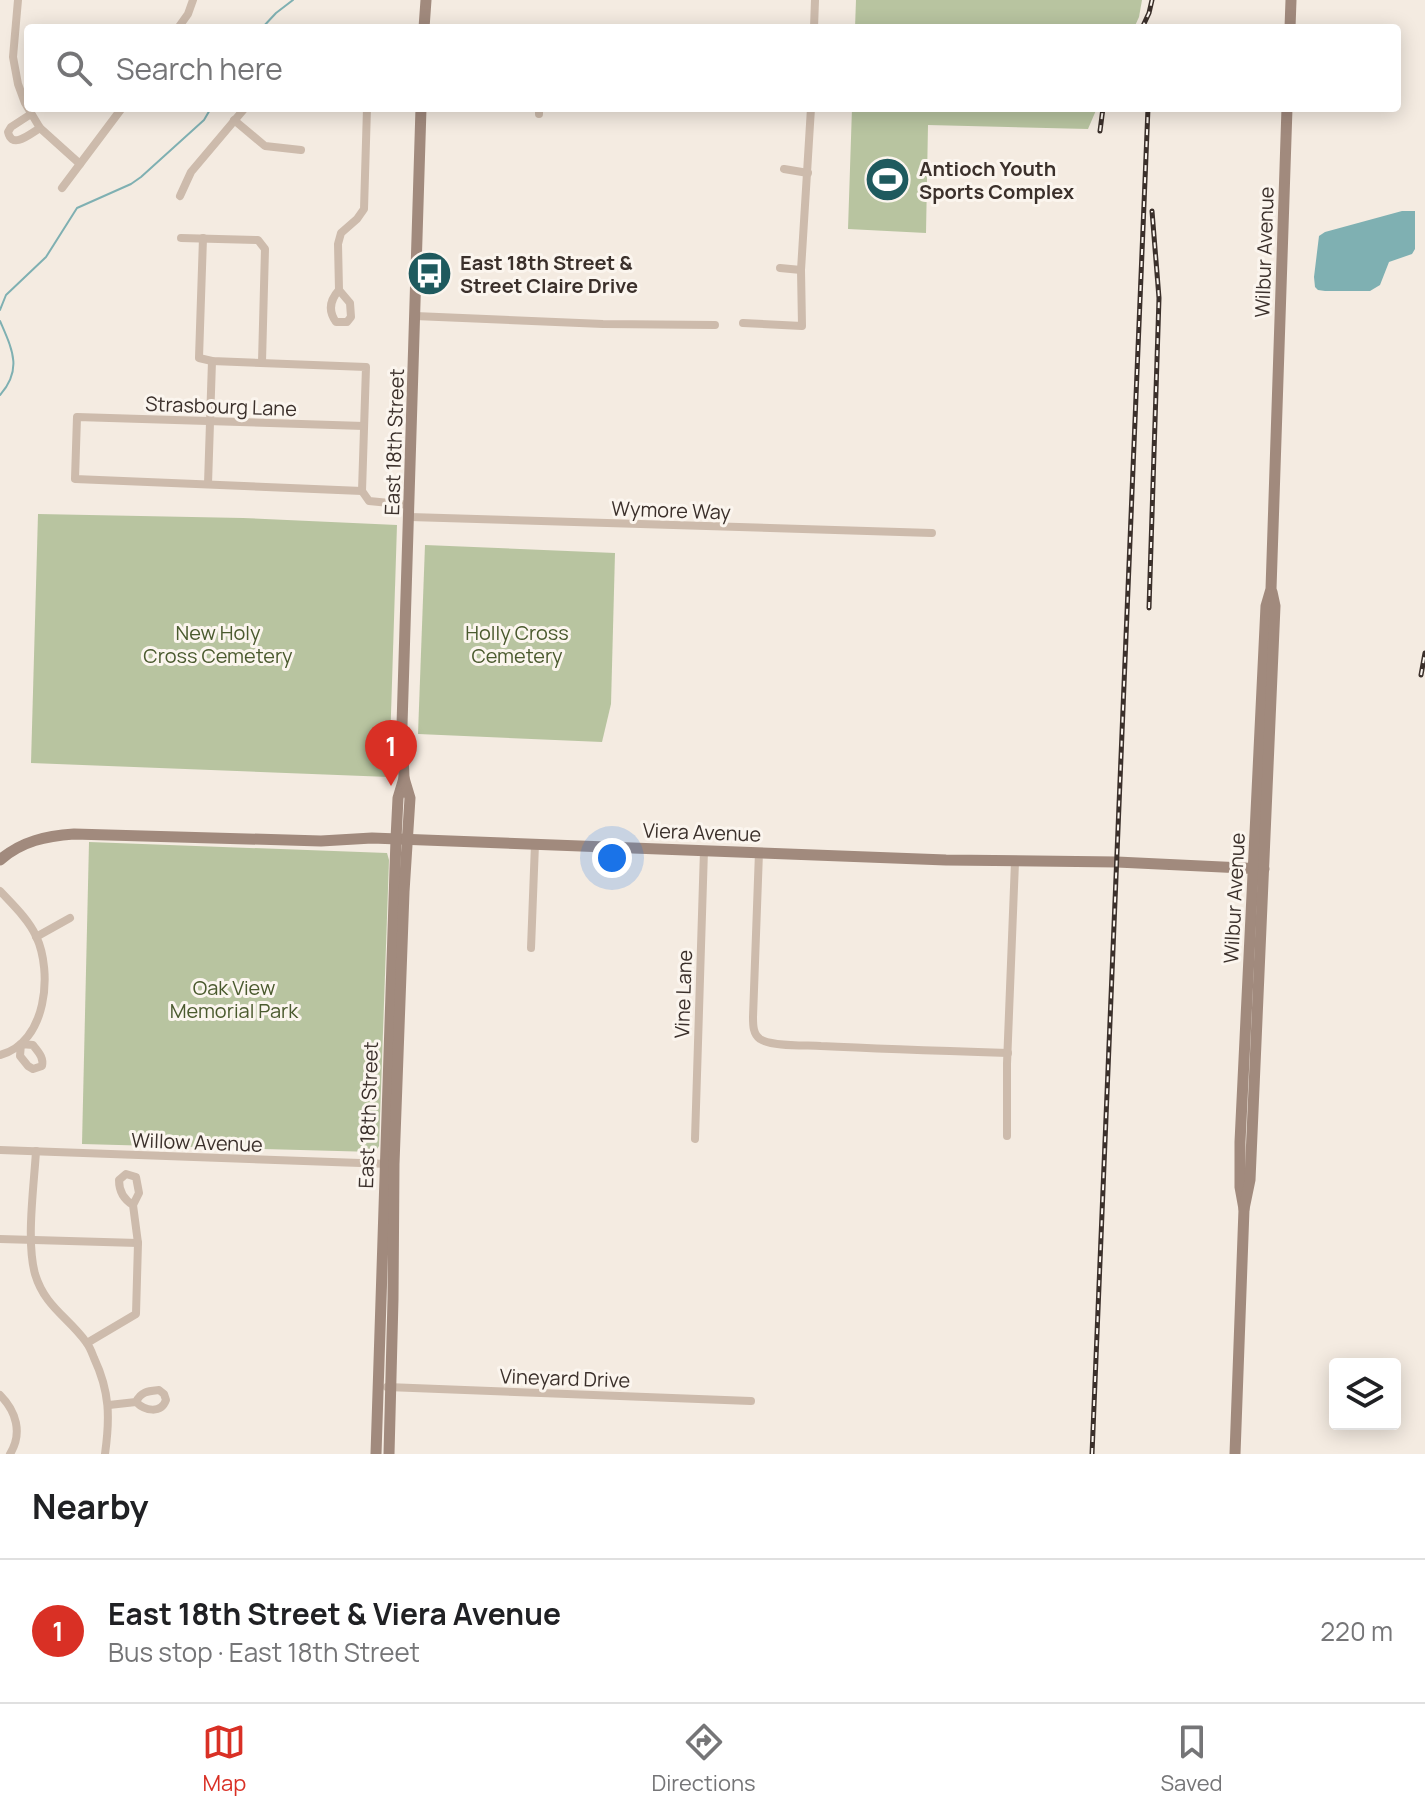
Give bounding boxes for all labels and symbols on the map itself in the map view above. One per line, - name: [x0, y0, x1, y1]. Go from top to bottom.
- sports icon: Antioch Youth Sports Complex: [864, 155, 912, 203]
- place label: Antioch Youth Sports Complex: [919, 155, 1074, 205]
- street label: Wilbur Avenue: [1248, 186, 1280, 318]
- place label: East 18th Street & Street Claire Drive: [460, 249, 638, 299]
- bus stop icon: East 18th Street & Street Claire Drive: [405, 250, 453, 298]
- street label: East 18th Street: [378, 368, 410, 516]
- street label: Strasbourg Lane: [145, 390, 297, 422]
- street label: Wymore Way: [611, 494, 732, 526]
- park label: New Holy Cross Cemetery: [143, 619, 293, 669]
- park label: Holly Cross Cemetery: [465, 619, 569, 669]
- pin: 1: [365, 720, 417, 786]
- street label: Viera Avenue: [642, 816, 762, 848]
- street label: Wilbur Avenue: [1217, 832, 1251, 964]
- your location: [592, 838, 632, 878]
- street label: Vine Lane: [668, 949, 698, 1039]
- park label: Oak View Memorial Park: [170, 974, 299, 1024]
- street label: East 18th Street: [352, 1041, 384, 1189]
- street label: Willow Avenue: [131, 1126, 263, 1158]
- street label: Vineyard Drive: [499, 1362, 631, 1394]

